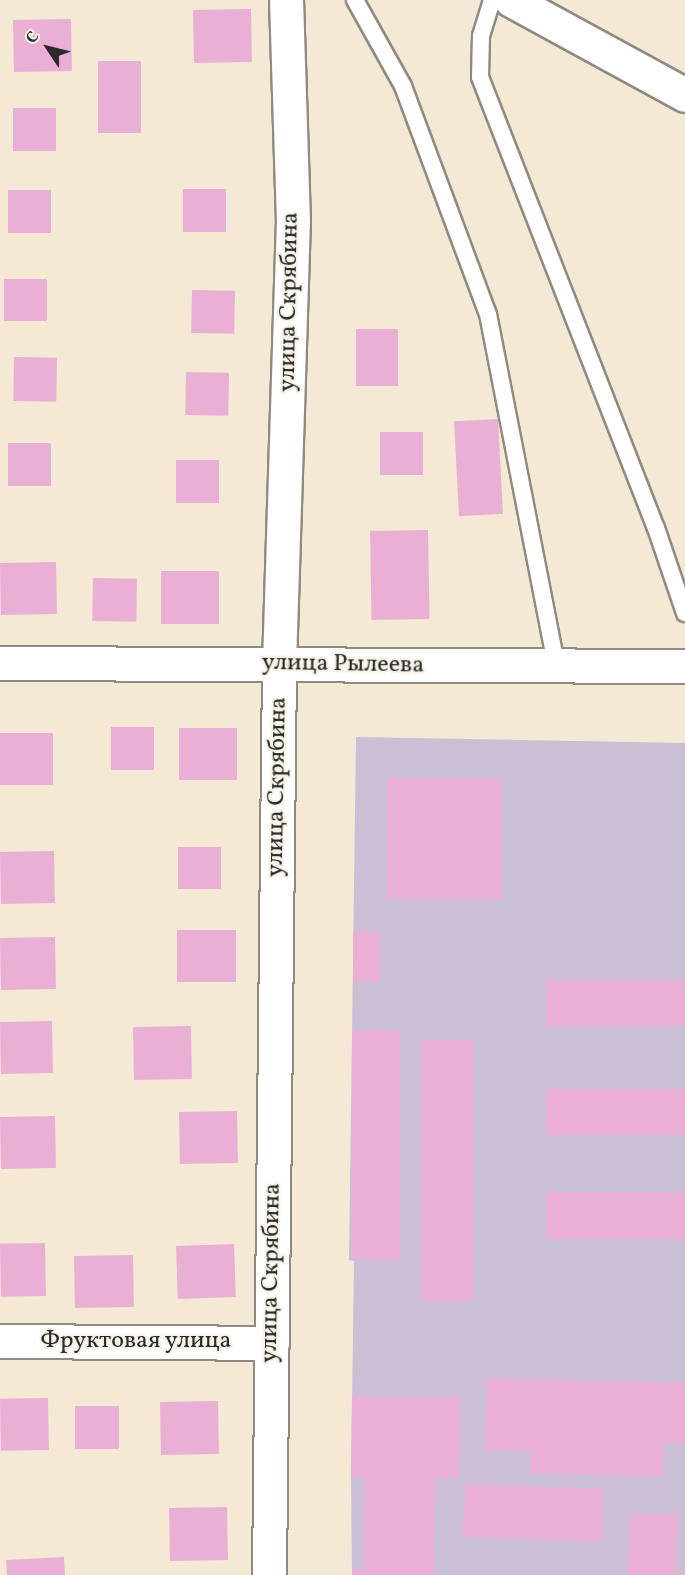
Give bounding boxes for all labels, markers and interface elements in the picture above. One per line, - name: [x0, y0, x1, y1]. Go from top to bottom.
- north arrow: [18, 18, 78, 78]
- text: С: [21, 27, 45, 48]
- street label: улица Скрябина: [274, 212, 306, 392]
- street label: улица Рылеева: [262, 649, 424, 681]
- street label: улица Скрябина: [262, 697, 294, 877]
- street label: улица Скрябина: [256, 1183, 288, 1363]
- street label: Фруктовая улица: [40, 1328, 232, 1356]

